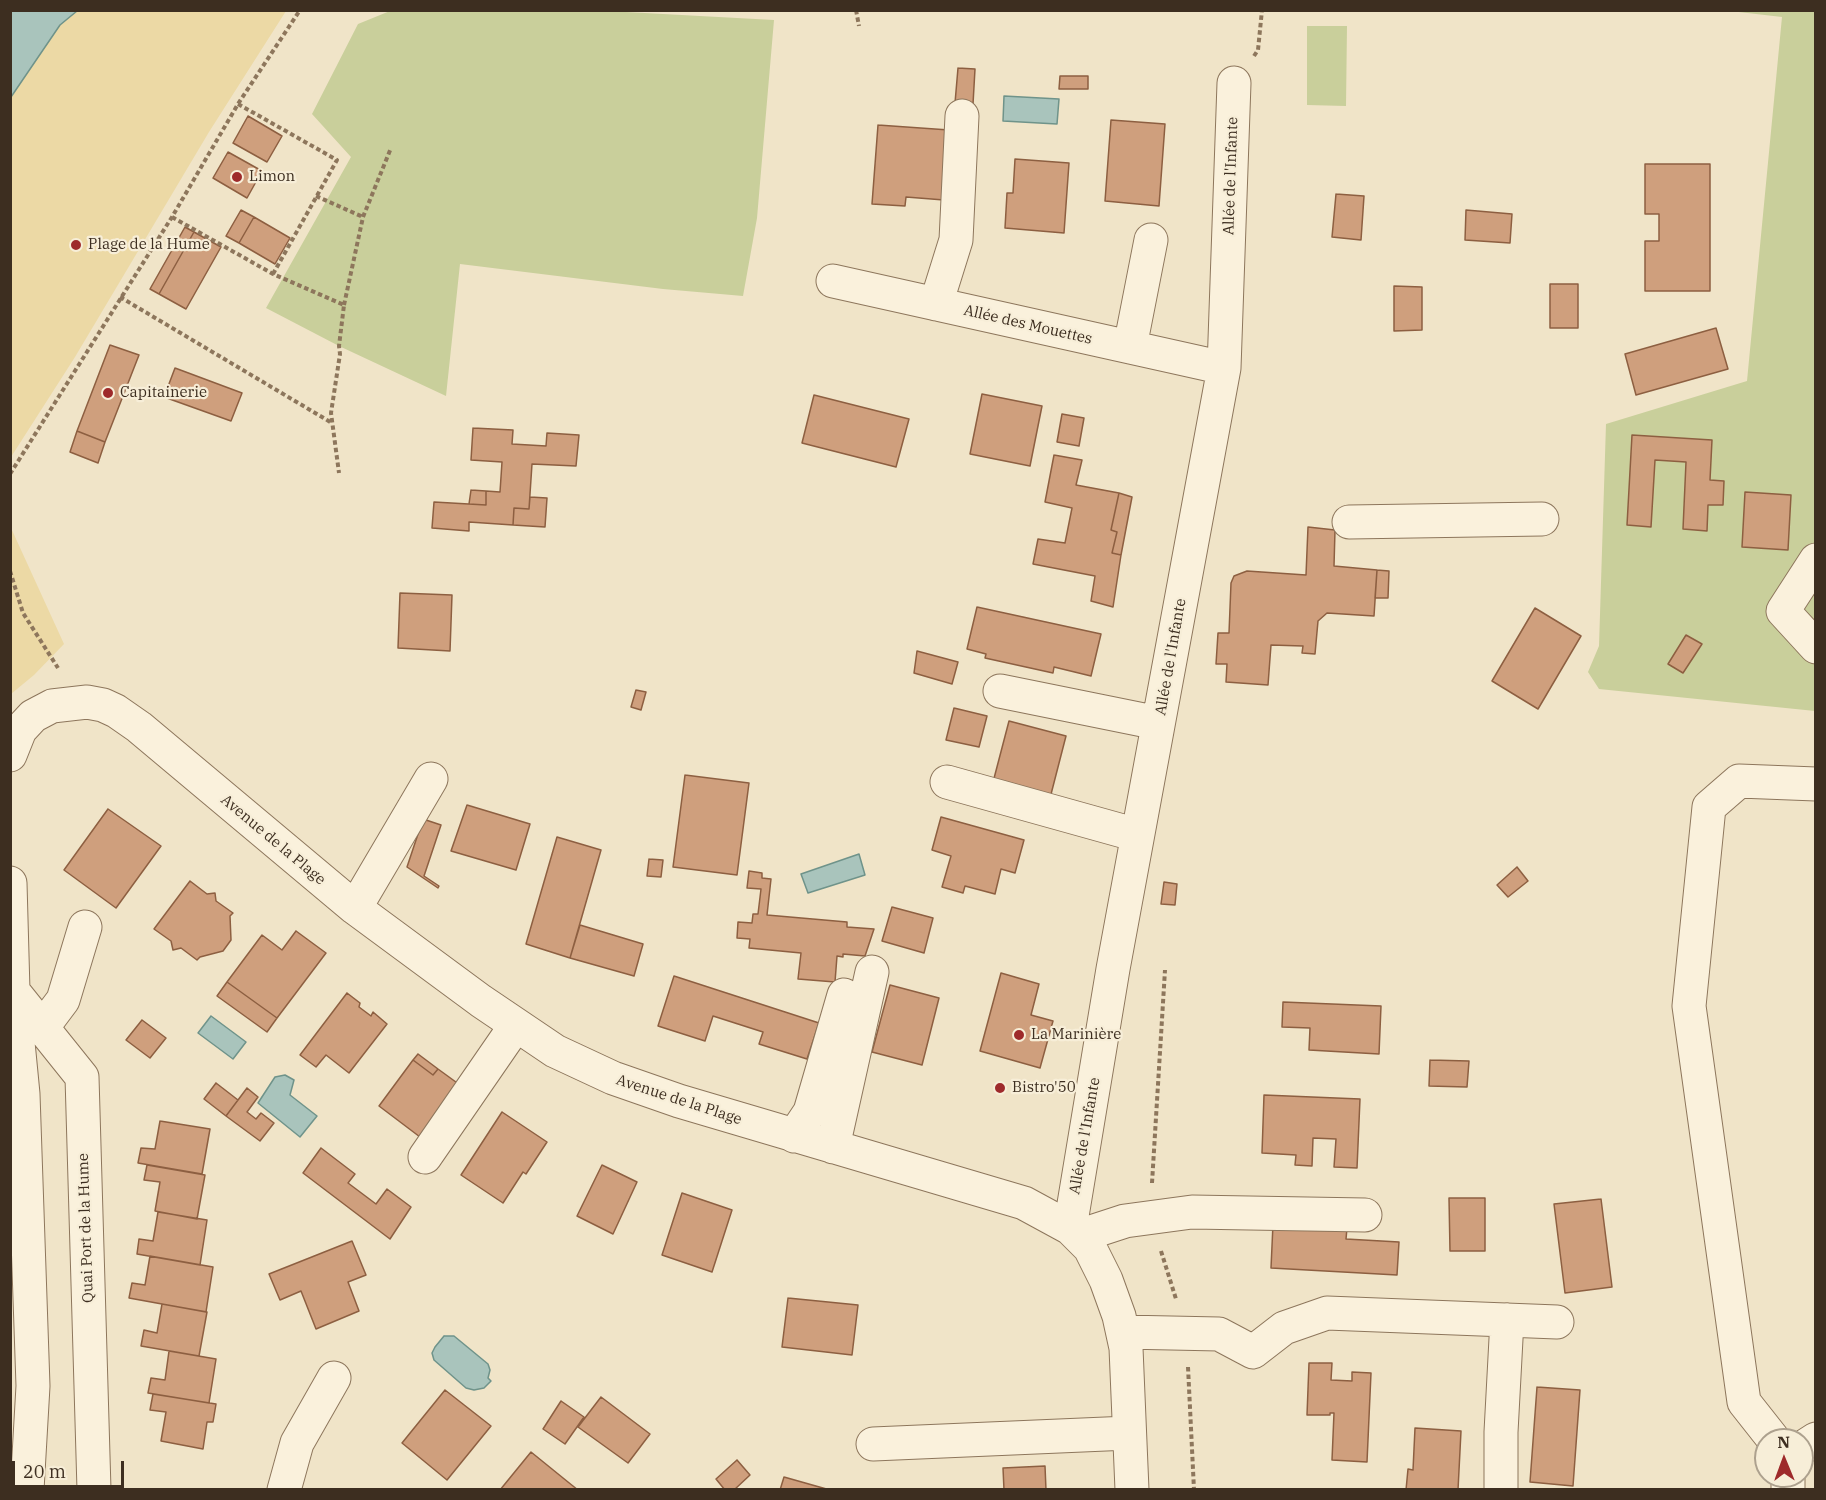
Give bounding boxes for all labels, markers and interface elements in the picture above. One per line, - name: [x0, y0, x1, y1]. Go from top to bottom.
- street label: Allée de l'Infante: [1220, 116, 1242, 236]
- place label: Limon: [249, 168, 295, 186]
- marker: Limon: [230, 170, 244, 184]
- place label: Plage de la Hume: [88, 236, 210, 254]
- marker: Plage de la Hume: [69, 238, 83, 252]
- street label: Allée des Mouettes: [962, 301, 1094, 349]
- place label: Capitainerie: [120, 384, 207, 402]
- marker: Capitainerie: [101, 386, 115, 400]
- street label: Allée de l'Infante: [1152, 597, 1190, 717]
- street label: Avenue de la Plage: [217, 791, 329, 889]
- place label: La Marinière: [1031, 1026, 1121, 1044]
- marker: La Marinière: [1012, 1028, 1026, 1042]
- street label: Avenue de la Plage: [614, 1071, 744, 1129]
- street label: Allée de l'Infante: [1066, 1076, 1104, 1196]
- place label: Bistro'50: [1012, 1079, 1076, 1097]
- marker: Bistro'50: [993, 1081, 1007, 1095]
- street label: Quai Port de la Hume: [74, 1153, 98, 1303]
- north arrow: [1754, 1428, 1814, 1488]
- text: N: [1777, 1432, 1790, 1452]
- scale bar: [15, 1449, 128, 1487]
- text: 20 m: [23, 1460, 66, 1483]

